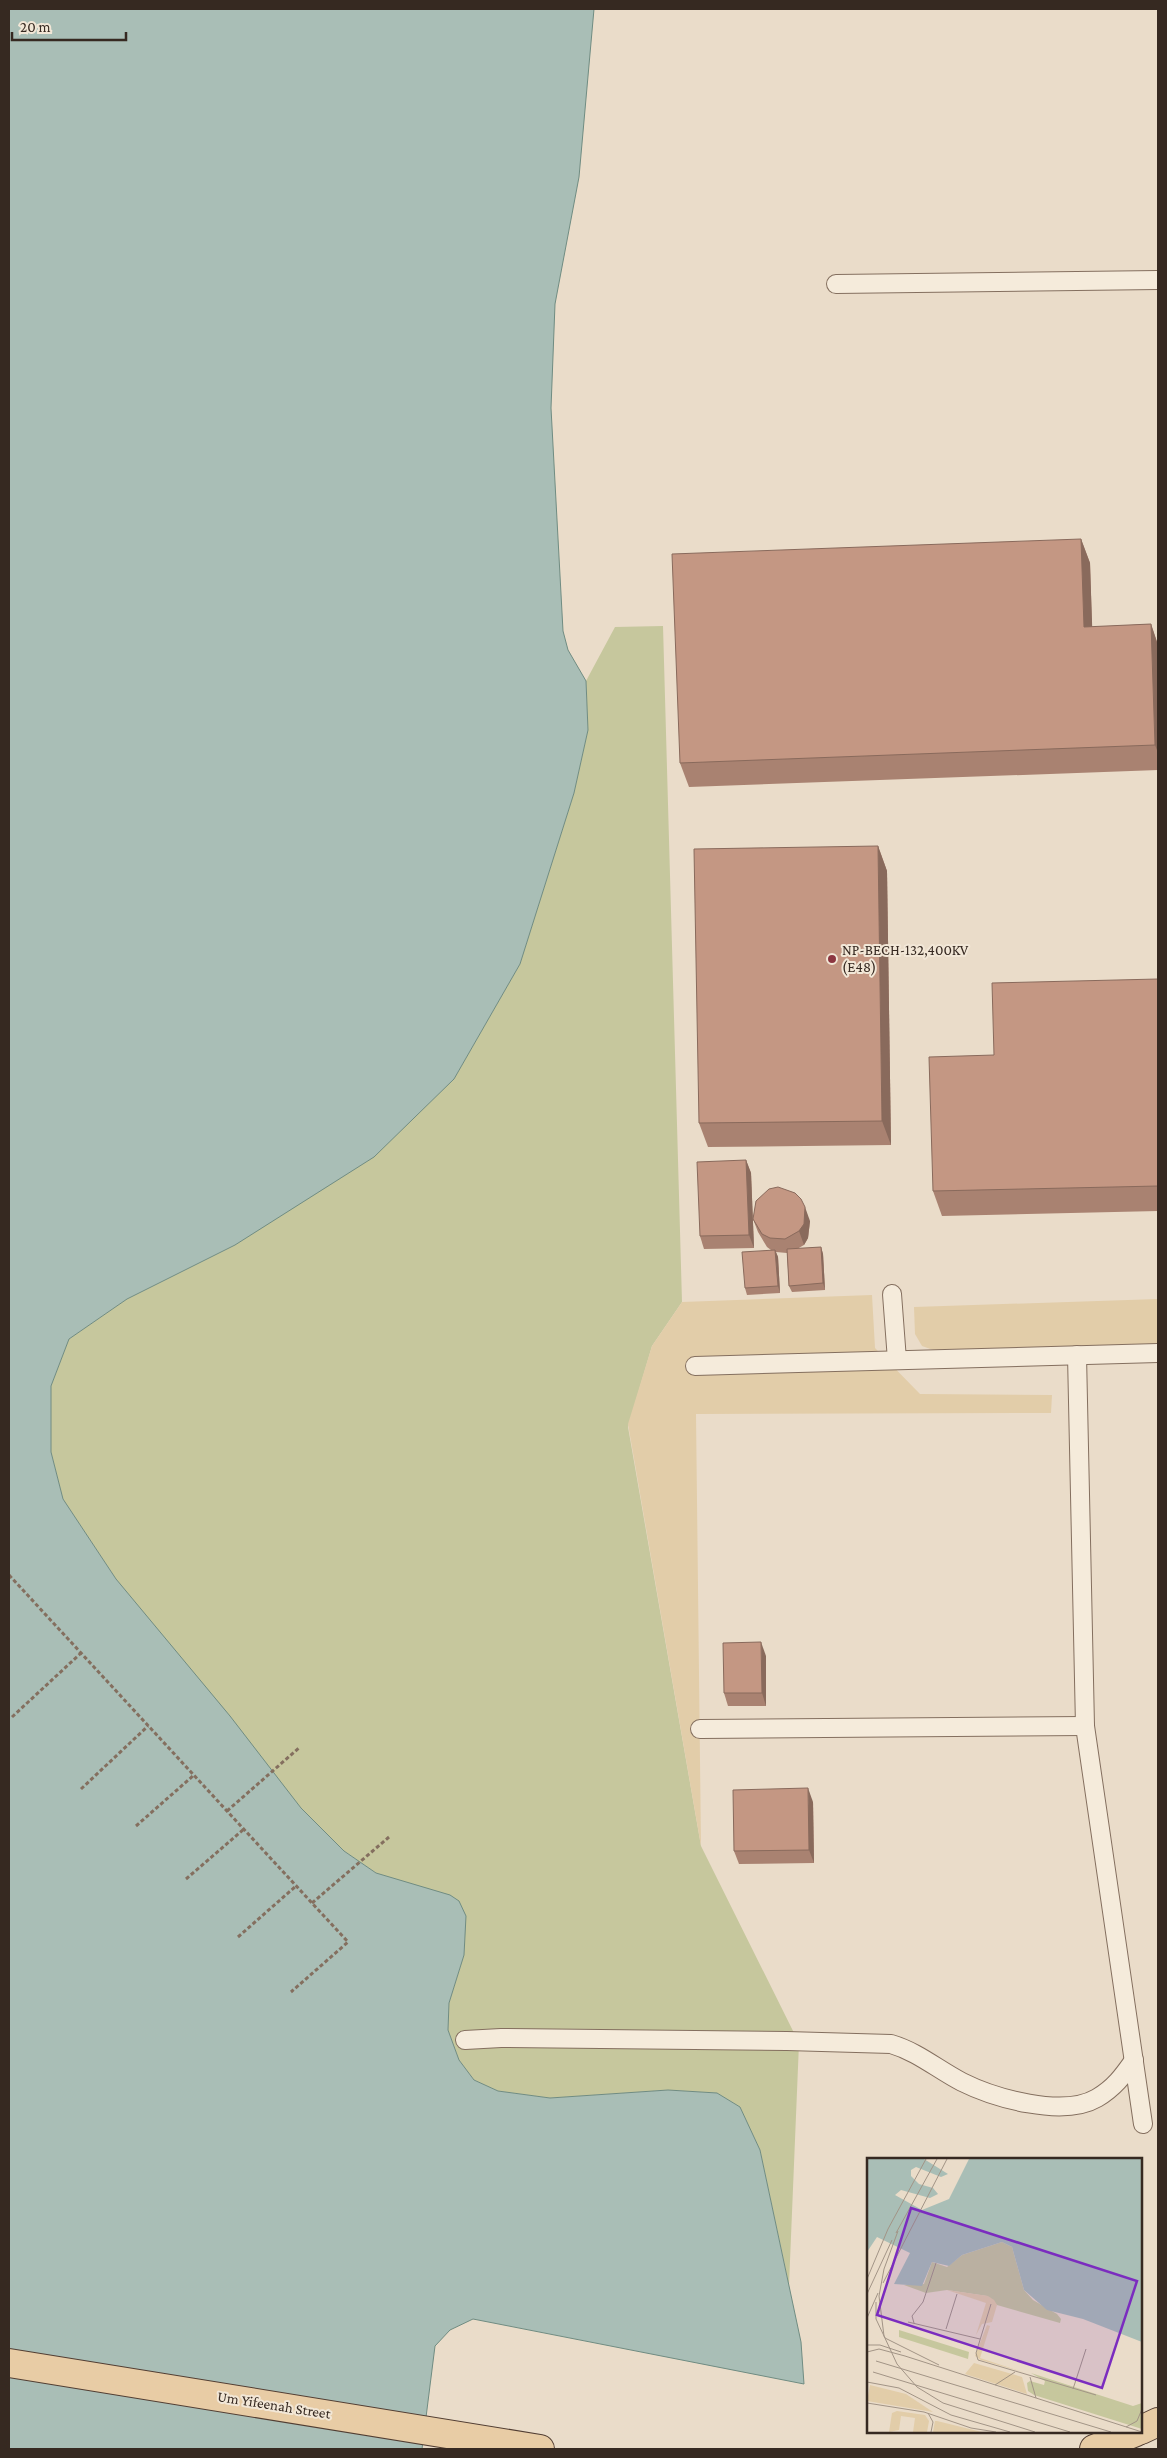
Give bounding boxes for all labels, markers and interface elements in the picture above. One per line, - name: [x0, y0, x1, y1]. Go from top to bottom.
- scale bar: [12, 10, 126, 42]
- text: 20 m: [20, 19, 51, 35]
- place label: NP-BECH-132,400KV (E48): [842, 942, 969, 976]
- marker: NP-BECH-132,400KV (E48): [826, 953, 838, 965]
- inset map: [867, 2158, 1142, 2433]
- street label: Um Yifeenah Street: [216, 2388, 333, 2422]

